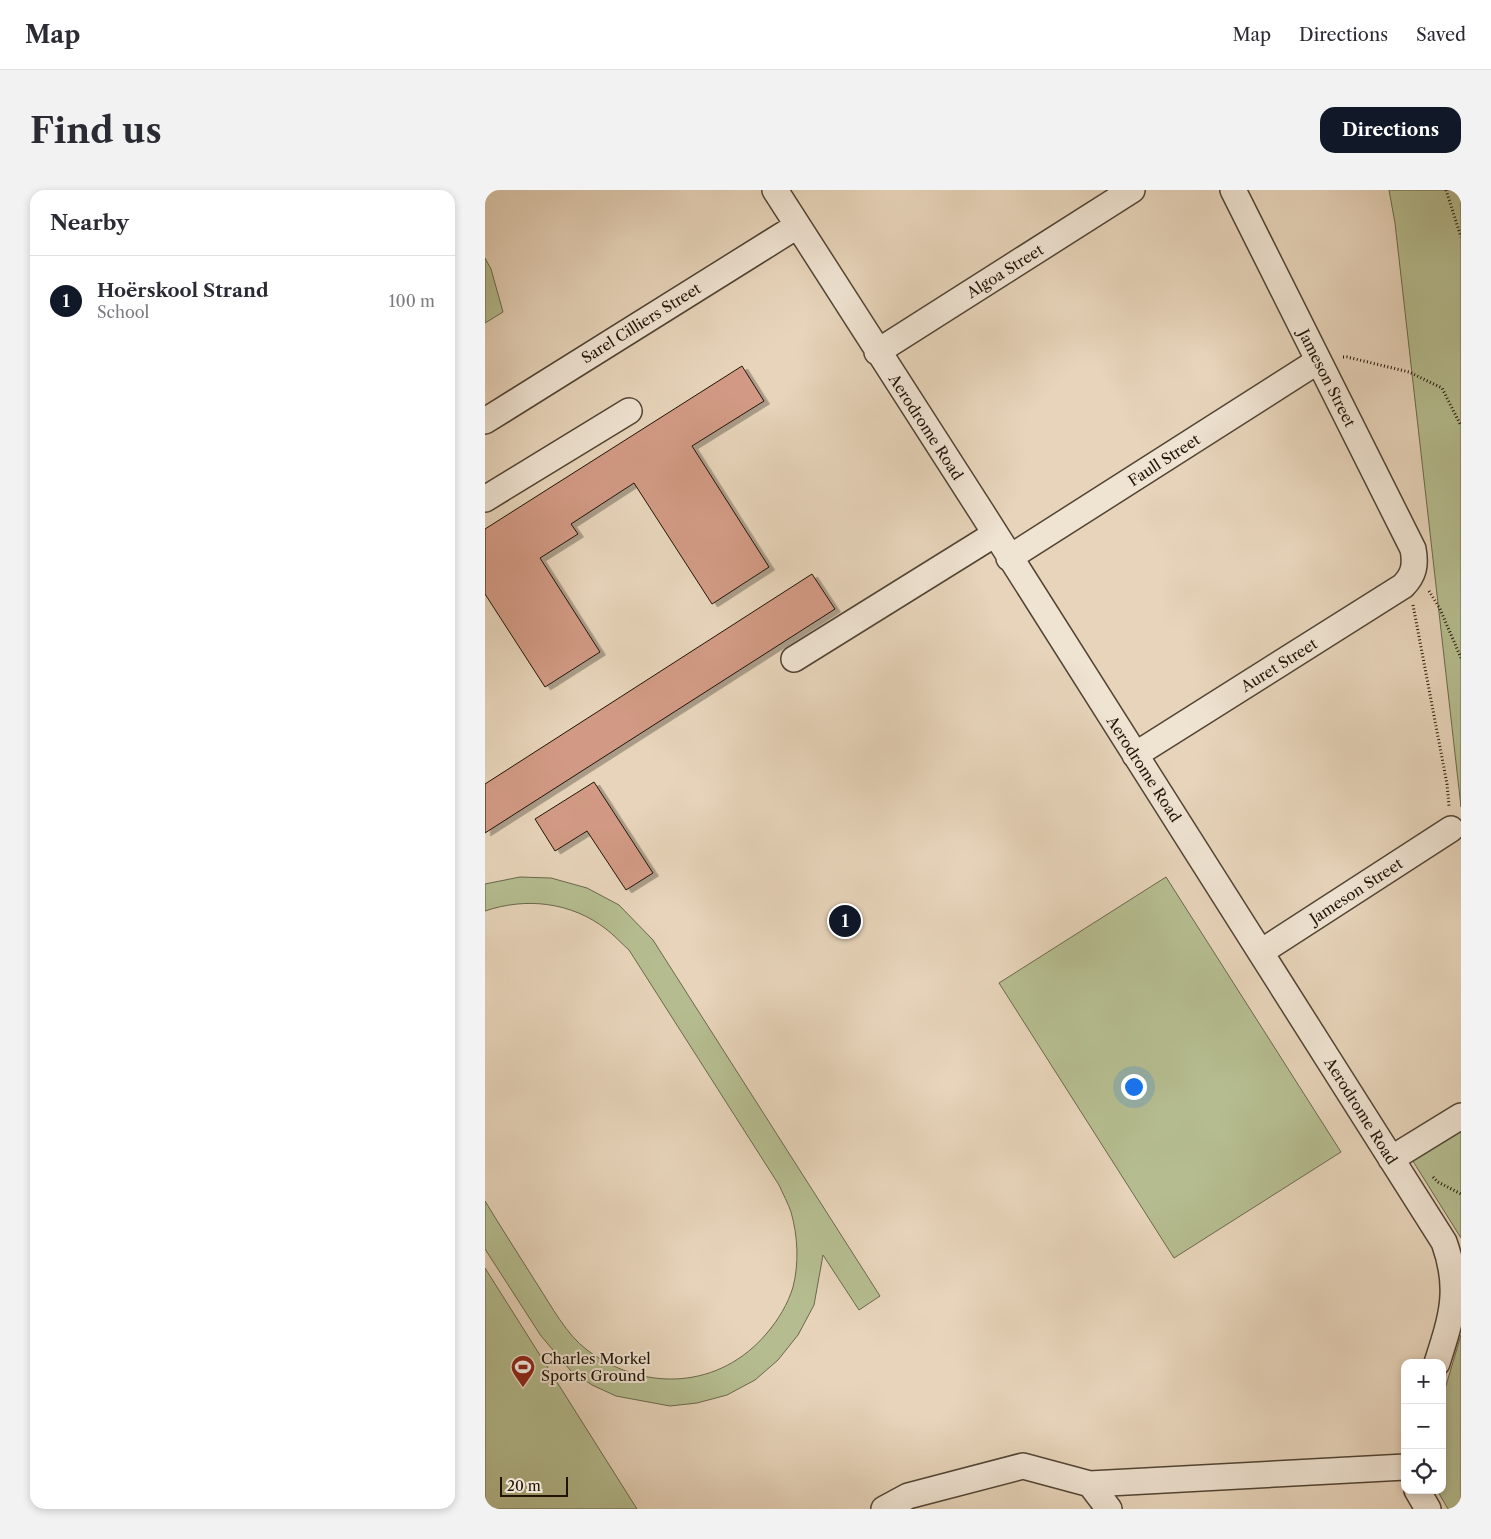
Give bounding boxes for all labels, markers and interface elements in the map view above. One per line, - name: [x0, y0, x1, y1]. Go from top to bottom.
- text: Map: [25, 20, 80, 49]
- text: Map: [1232, 24, 1271, 46]
- text: Directions: [1299, 24, 1388, 46]
- text: Saved: [1416, 24, 1466, 46]
- button: Directions: [1320, 107, 1461, 153]
- text: Find us: [30, 109, 162, 152]
- text: Nearby: [50, 210, 129, 235]
- street label: Algoa Street: [962, 240, 1047, 303]
- street label: Sarel Cilliers Street: [578, 278, 705, 367]
- text: Hoërskool Strand: [97, 279, 269, 302]
- text: 1: [62, 291, 70, 311]
- text: 100 m: [389, 291, 435, 311]
- text: School: [97, 302, 149, 322]
- street label: Jameson Street: [1293, 324, 1360, 431]
- street label: Aerodrome Road: [884, 370, 967, 484]
- street label: Faull Street: [1125, 429, 1204, 490]
- street label: Auret Street: [1236, 634, 1321, 696]
- street label: Aerodrome Road: [1102, 712, 1185, 826]
- street label: Jameson Street: [1304, 854, 1407, 929]
- pin: 1: [829, 902, 861, 940]
- street label: Aerodrome Road: [1320, 1053, 1402, 1168]
- your location: [1121, 1074, 1147, 1100]
- place label: Charles Morkel Sports Ground: [541, 1349, 651, 1385]
- sports icon: Charles Morkel Sports Ground: [510, 1354, 536, 1388]
- map controls: [1401, 1359, 1446, 1494]
- button: +: [1401, 1359, 1446, 1404]
- button: −: [1401, 1404, 1446, 1449]
- button: locate: [1401, 1449, 1446, 1494]
- scale bar: [500, 1474, 567, 1497]
- text: 20 m: [507, 1477, 541, 1495]

